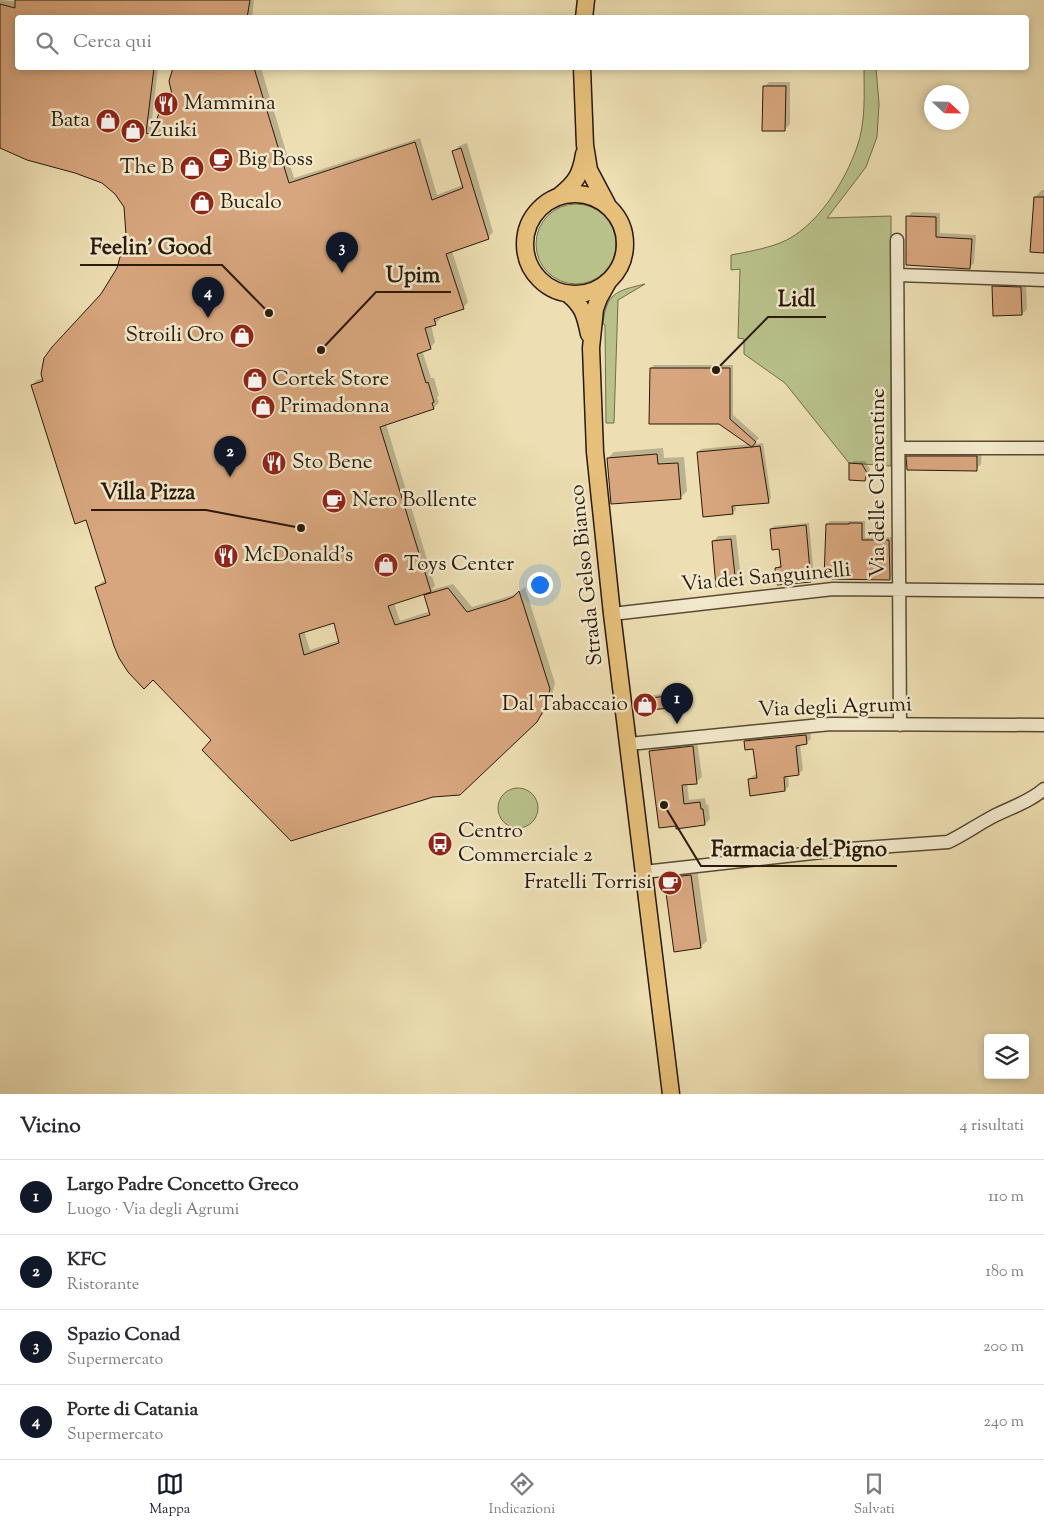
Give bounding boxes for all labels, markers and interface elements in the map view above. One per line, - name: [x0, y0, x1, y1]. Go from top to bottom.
- search box: [15, 15, 1029, 70]
- icon: search: [33, 29, 61, 57]
- text: Cerca qui: [73, 29, 152, 56]
- north arrow: [924, 85, 969, 130]
- place label: Mammina: [184, 89, 276, 119]
- restaurant icon: Mammina: [153, 91, 179, 117]
- place label: Bata: [50, 106, 90, 136]
- shop icon: Bata: [95, 108, 121, 134]
- place label: Zuiki: [150, 116, 197, 146]
- shop icon: Zuiki: [120, 118, 146, 144]
- place label: Big Boss: [238, 145, 313, 175]
- cafe icon: Big Boss: [208, 147, 234, 173]
- place label: The B: [120, 153, 174, 183]
- shop icon: The B: [179, 155, 205, 181]
- place label: Bucalo: [220, 188, 282, 218]
- shop icon: Bucalo: [189, 190, 215, 216]
- callout: Feelin' Good: [80, 228, 222, 265]
- pin: 3: [326, 232, 358, 273]
- text: Feelin' Good: [90, 233, 213, 265]
- callout: Upim: [376, 255, 451, 292]
- text: Upim: [386, 261, 441, 293]
- pin: 4: [192, 277, 224, 318]
- callout: Lidl: [768, 280, 826, 317]
- text: Lidl: [778, 285, 817, 317]
- place label: Stroili Oro: [125, 321, 224, 351]
- shop icon: Stroili Oro: [229, 323, 255, 349]
- place label: Cortek Store: [272, 365, 389, 395]
- shop icon: Cortek Store: [242, 367, 268, 393]
- street label: Via delle Clementine: [864, 388, 894, 578]
- place label: Primadonna: [280, 392, 390, 422]
- shop icon: Primadonna: [250, 394, 276, 420]
- pin: 2: [214, 436, 246, 477]
- place label: Sto Bene: [292, 448, 373, 478]
- restaurant icon: Sto Bene: [261, 450, 287, 476]
- callout: Villa Pizza: [91, 473, 206, 510]
- text: Villa Pizza: [101, 478, 196, 510]
- street label: Strada Gelso Bianco: [563, 483, 611, 667]
- place label: Nero Bollente: [352, 486, 477, 516]
- cafe icon: Nero Bollente: [321, 488, 347, 514]
- place label: McDonald's: [244, 541, 353, 571]
- restaurant icon: McDonald's: [213, 543, 239, 569]
- place label: Toys Center: [404, 550, 514, 580]
- shop icon: Toys Center: [373, 552, 399, 578]
- street label: Via dei Sanguinelli: [680, 556, 852, 600]
- your location: [527, 572, 553, 598]
- pin: 1: [661, 683, 693, 724]
- place label: Dal Tabaccaio: [502, 690, 628, 720]
- street label: Via degli Agrumi: [758, 690, 913, 726]
- shop icon: Dal Tabaccaio: [632, 692, 658, 718]
- place label: Centro Commerciale 2: [458, 817, 593, 871]
- callout: Farmacia del Pigno: [701, 829, 897, 866]
- bus stop icon: Centro Commerciale 2: [427, 831, 453, 857]
- text: Farmacia del Pigno: [711, 835, 887, 867]
- place label: Fratelli Torrisi: [524, 868, 652, 898]
- cafe icon: Fratelli Torrisi: [657, 870, 683, 896]
- map controls: [984, 1034, 1029, 1079]
- button: layers: [984, 1034, 1029, 1079]
- text: Vicino: [20, 1112, 81, 1142]
- text: 4 risultati: [959, 1115, 1024, 1138]
- text: Largo Padre Concetto Greco: [67, 1172, 299, 1199]
- text: 1: [33, 1186, 39, 1209]
- text: 110 m: [988, 1186, 1024, 1209]
- text: Luogo · Via degli Agrumi: [67, 1199, 239, 1222]
- text: KFC: [67, 1247, 107, 1274]
- text: 2: [32, 1261, 40, 1284]
- text: 180 m: [985, 1261, 1024, 1284]
- text: Ristorante: [67, 1274, 139, 1297]
- text: Spazio Conad: [67, 1322, 180, 1349]
- text: 3: [33, 1336, 39, 1359]
- text: 200 m: [983, 1336, 1024, 1359]
- text: Supermercato: [67, 1349, 163, 1372]
- text: Porte di Catania: [67, 1397, 198, 1424]
- text: 4: [32, 1411, 40, 1434]
- text: 240 m: [983, 1411, 1024, 1434]
- text: Supermercato: [67, 1424, 163, 1447]
- tab: Mappa: [149, 1470, 190, 1520]
- tab: Indicazioni: [489, 1470, 555, 1520]
- tab: Salvati: [854, 1470, 895, 1520]

